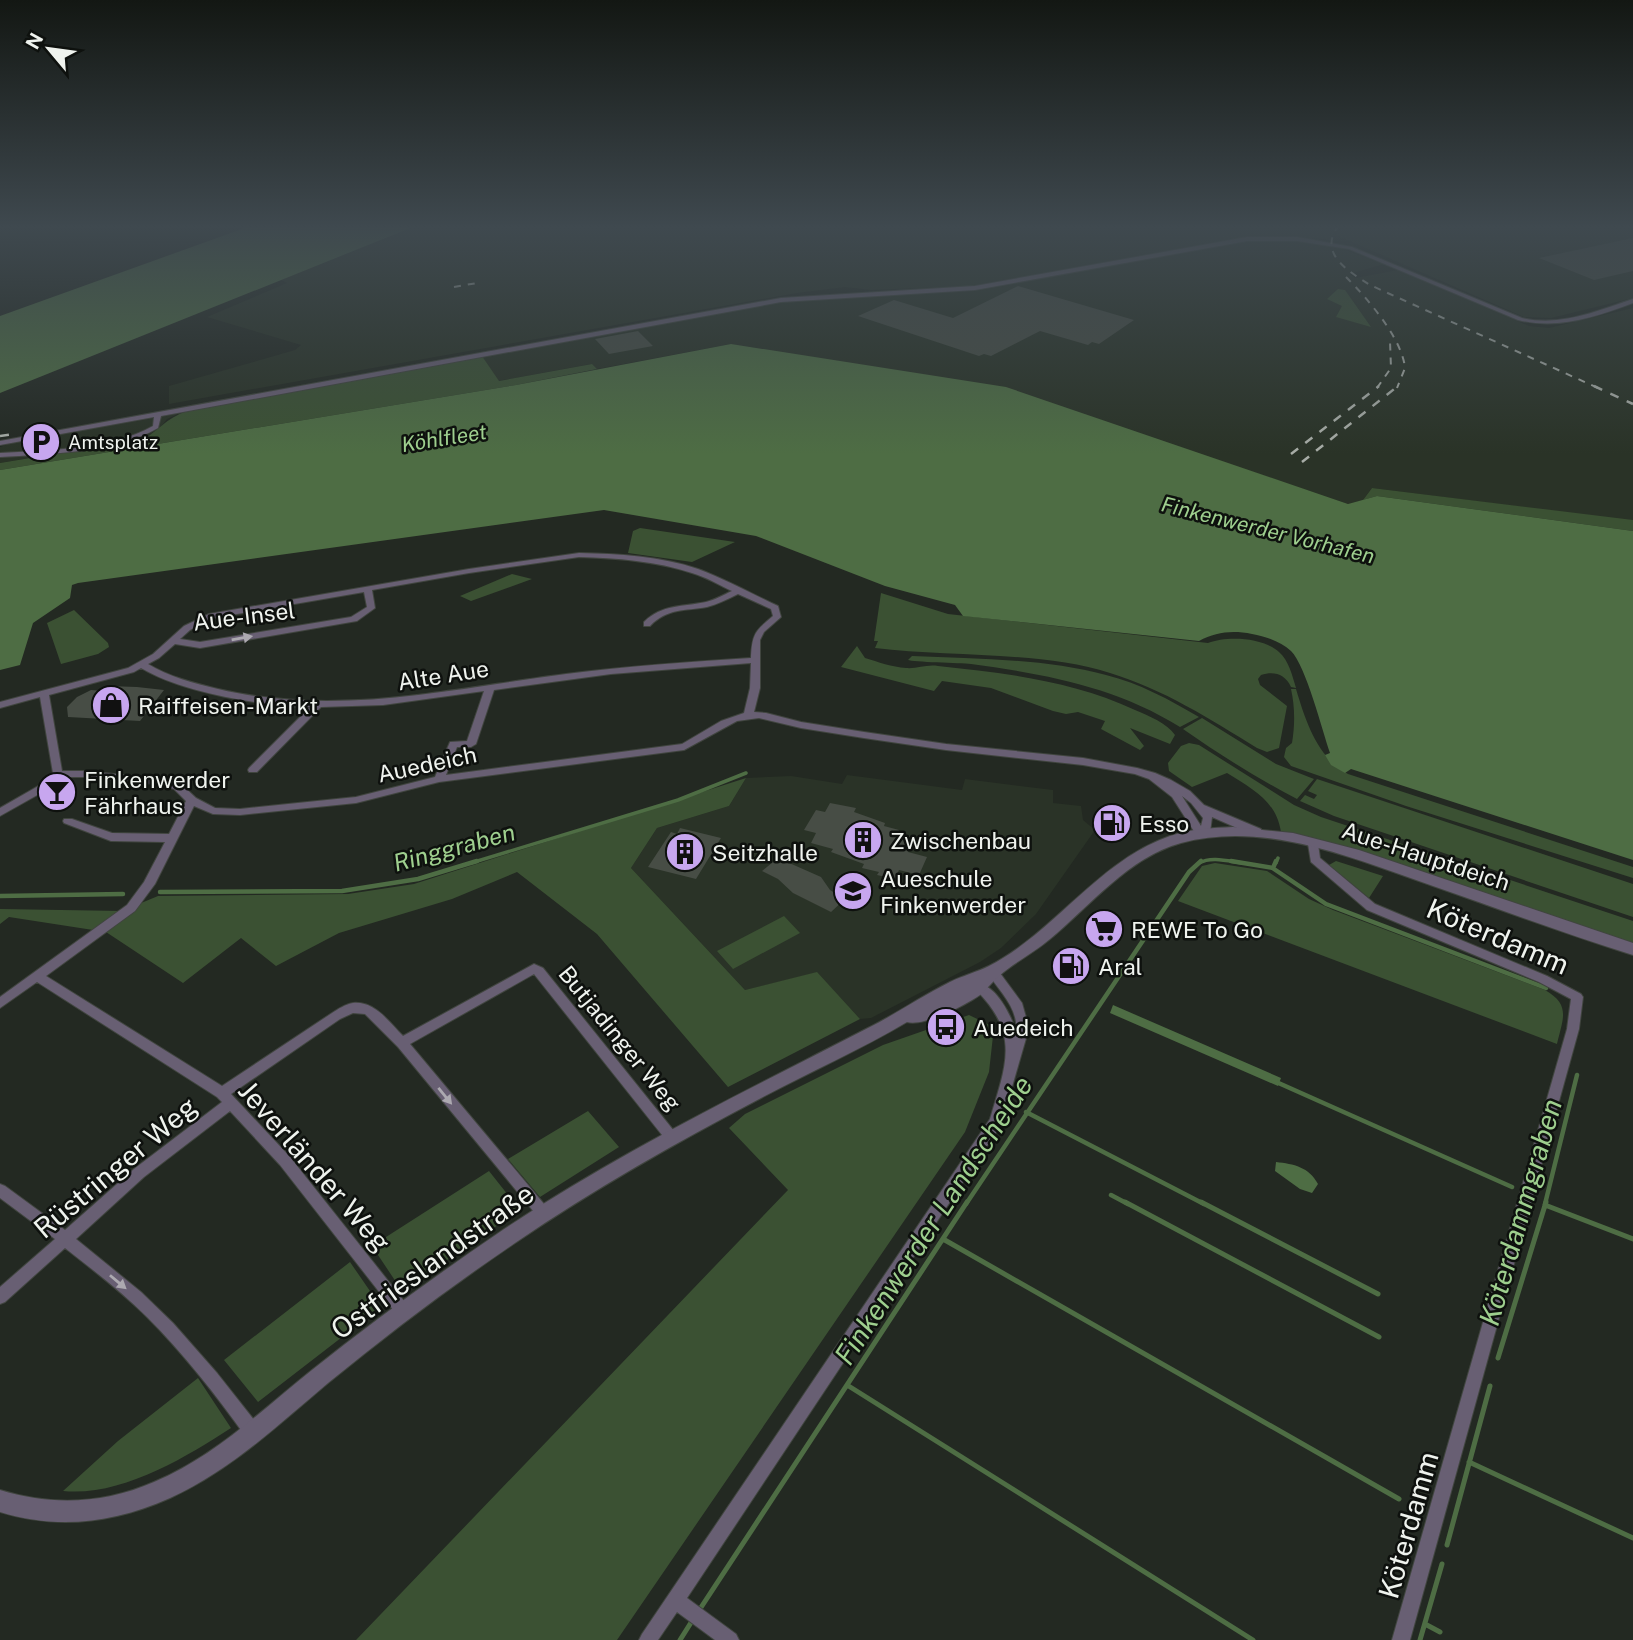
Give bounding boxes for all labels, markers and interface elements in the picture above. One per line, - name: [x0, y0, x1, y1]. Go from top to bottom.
- north arrow: [14, 14, 84, 84]
- text: N: [21, 29, 47, 53]
- water label: Köhlfleet: [400, 419, 488, 457]
- parking icon: Amtsplatz: [20, 421, 62, 463]
- place label: Amtsplatz: [68, 431, 158, 453]
- water label: Finkenwerder Vorhafen: [1159, 491, 1377, 569]
- street label: Aue-Insel: [191, 596, 297, 636]
- one-way arrow: [231, 632, 253, 643]
- street label: Alte Aue: [395, 654, 491, 696]
- shop icon: Raiffeisen-Markt: [90, 684, 132, 726]
- place label: Raiffeisen-Markt: [138, 692, 318, 719]
- street label: Auedeich: [375, 740, 479, 788]
- place label: Finkenwerder Fährhaus: [84, 766, 230, 819]
- bar icon: Finkenwerder Fährhaus: [36, 771, 78, 813]
- fuel station icon: Esso: [1091, 802, 1133, 844]
- place label: Esso: [1139, 810, 1189, 837]
- street label: Aue-Hauptdeich: [1339, 816, 1513, 896]
- water label: Ringgraben: [390, 817, 518, 877]
- building icon: Zwischenbau: [842, 819, 884, 861]
- place label: Zwischenbau: [890, 827, 1031, 854]
- building icon: Seitzhalle: [664, 831, 706, 873]
- place label: Seitzhalle: [712, 839, 818, 866]
- place label: Aueschule Finkenwerder: [880, 865, 1026, 918]
- school or university icon: Aueschule Finkenwerder: [832, 870, 874, 912]
- street label: Köterdamm: [1422, 891, 1574, 981]
- supermarket icon: REWE To Go: [1083, 908, 1125, 950]
- place label: REWE To Go: [1131, 916, 1263, 943]
- fuel station icon: Aral: [1050, 945, 1092, 987]
- place label: Aral: [1098, 953, 1143, 980]
- street label: Butjadinger Weg: [553, 960, 687, 1116]
- bus stop icon: Auedeich: [925, 1006, 967, 1048]
- place label: Auedeich: [973, 1014, 1074, 1041]
- water label: Finkenwerder Landscheide: [827, 1069, 1039, 1371]
- street label: Jeverländer Weg: [232, 1074, 398, 1258]
- one-way arrow: [437, 1087, 452, 1104]
- street label: Rüstringer Weg: [27, 1089, 203, 1245]
- water label: Köterdammgraben: [1472, 1095, 1568, 1329]
- street label: Ostfrieslandstraße: [324, 1176, 540, 1346]
- one-way arrow: [109, 1274, 127, 1290]
- street label: Köterdamm: [1371, 1448, 1445, 1602]

